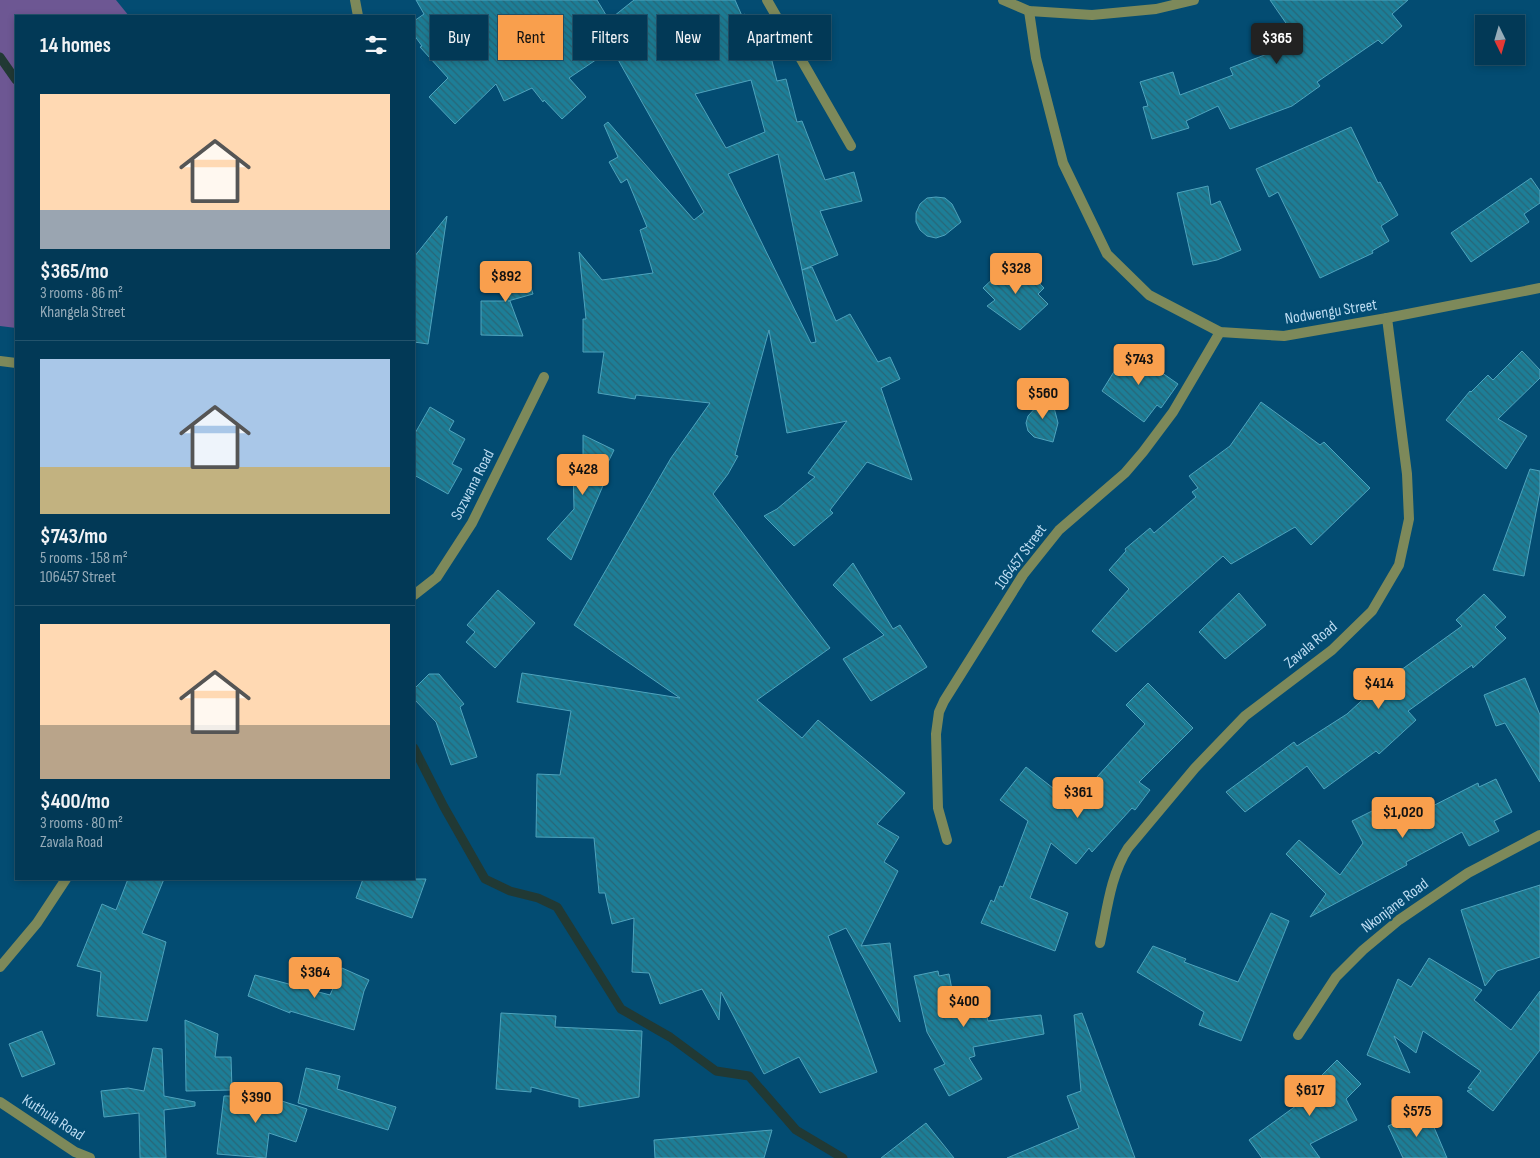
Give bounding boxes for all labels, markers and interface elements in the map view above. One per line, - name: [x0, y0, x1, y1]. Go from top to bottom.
- chip: Buy: [430, 15, 488, 60]
- chip: Rent: [498, 15, 563, 60]
- chip: Filters: [573, 15, 647, 60]
- chip: New: [657, 15, 719, 60]
- chip: Apartment: [729, 15, 831, 60]
- north arrow: [1475, 15, 1525, 65]
- map controls: [1475, 15, 1525, 65]
- pin: $365: [1247, 22, 1307, 65]
- text: $365: [1262, 29, 1292, 48]
- icon: filters: [362, 31, 390, 59]
- text: 14 homes: [40, 33, 111, 58]
- icon: home: [170, 126, 260, 216]
- pin: $328: [986, 252, 1046, 295]
- text: $365/mo: [40, 259, 109, 284]
- text: $328: [1001, 259, 1031, 278]
- pin: $892: [476, 260, 536, 303]
- text: $892: [491, 267, 521, 286]
- text: 3 rooms · 86 m²: [40, 284, 123, 303]
- street label: Nodwengu Street: [1284, 295, 1379, 329]
- text: Khangela Street: [40, 303, 125, 322]
- pin: $743: [1109, 344, 1169, 386]
- text: $743: [1125, 350, 1153, 369]
- pin: $560: [1013, 378, 1073, 420]
- text: $560: [1028, 384, 1058, 403]
- icon: home: [170, 392, 260, 482]
- street label: Sozwana Road: [447, 447, 499, 523]
- pin: $428: [553, 454, 613, 496]
- text: $428: [568, 460, 598, 479]
- street label: 106457 Street: [991, 521, 1051, 593]
- text: $743/mo: [40, 524, 107, 549]
- text: 5 rooms · 158 m²: [40, 549, 128, 568]
- text: 106457 Street: [40, 568, 116, 587]
- street label: Zavala Road: [1281, 617, 1341, 673]
- icon: home: [170, 657, 260, 747]
- pin: $414: [1349, 668, 1409, 710]
- text: $414: [1364, 674, 1394, 693]
- pin: $361: [1048, 776, 1108, 819]
- text: $361: [1063, 783, 1093, 802]
- text: $400/mo: [40, 789, 110, 814]
- pin: $1,020: [1362, 796, 1444, 839]
- text: $1,020: [1383, 803, 1423, 822]
- text: 3 rooms · 80 m²: [40, 814, 123, 833]
- text: Zavala Road: [40, 833, 103, 852]
- street label: Nkonjane Road: [1358, 875, 1432, 937]
- pin: $364: [285, 956, 345, 999]
- text: $364: [300, 963, 330, 982]
- pin: $400: [934, 986, 994, 1028]
- text: $400: [949, 992, 979, 1011]
- pin: $617: [1280, 1074, 1340, 1117]
- text: $617: [1296, 1081, 1324, 1100]
- pin: $390: [226, 1082, 286, 1124]
- text: $390: [241, 1088, 271, 1107]
- street label: Kuthula Road: [18, 1091, 88, 1145]
- pin: $575: [1387, 1096, 1447, 1138]
- text: $575: [1402, 1102, 1432, 1121]

